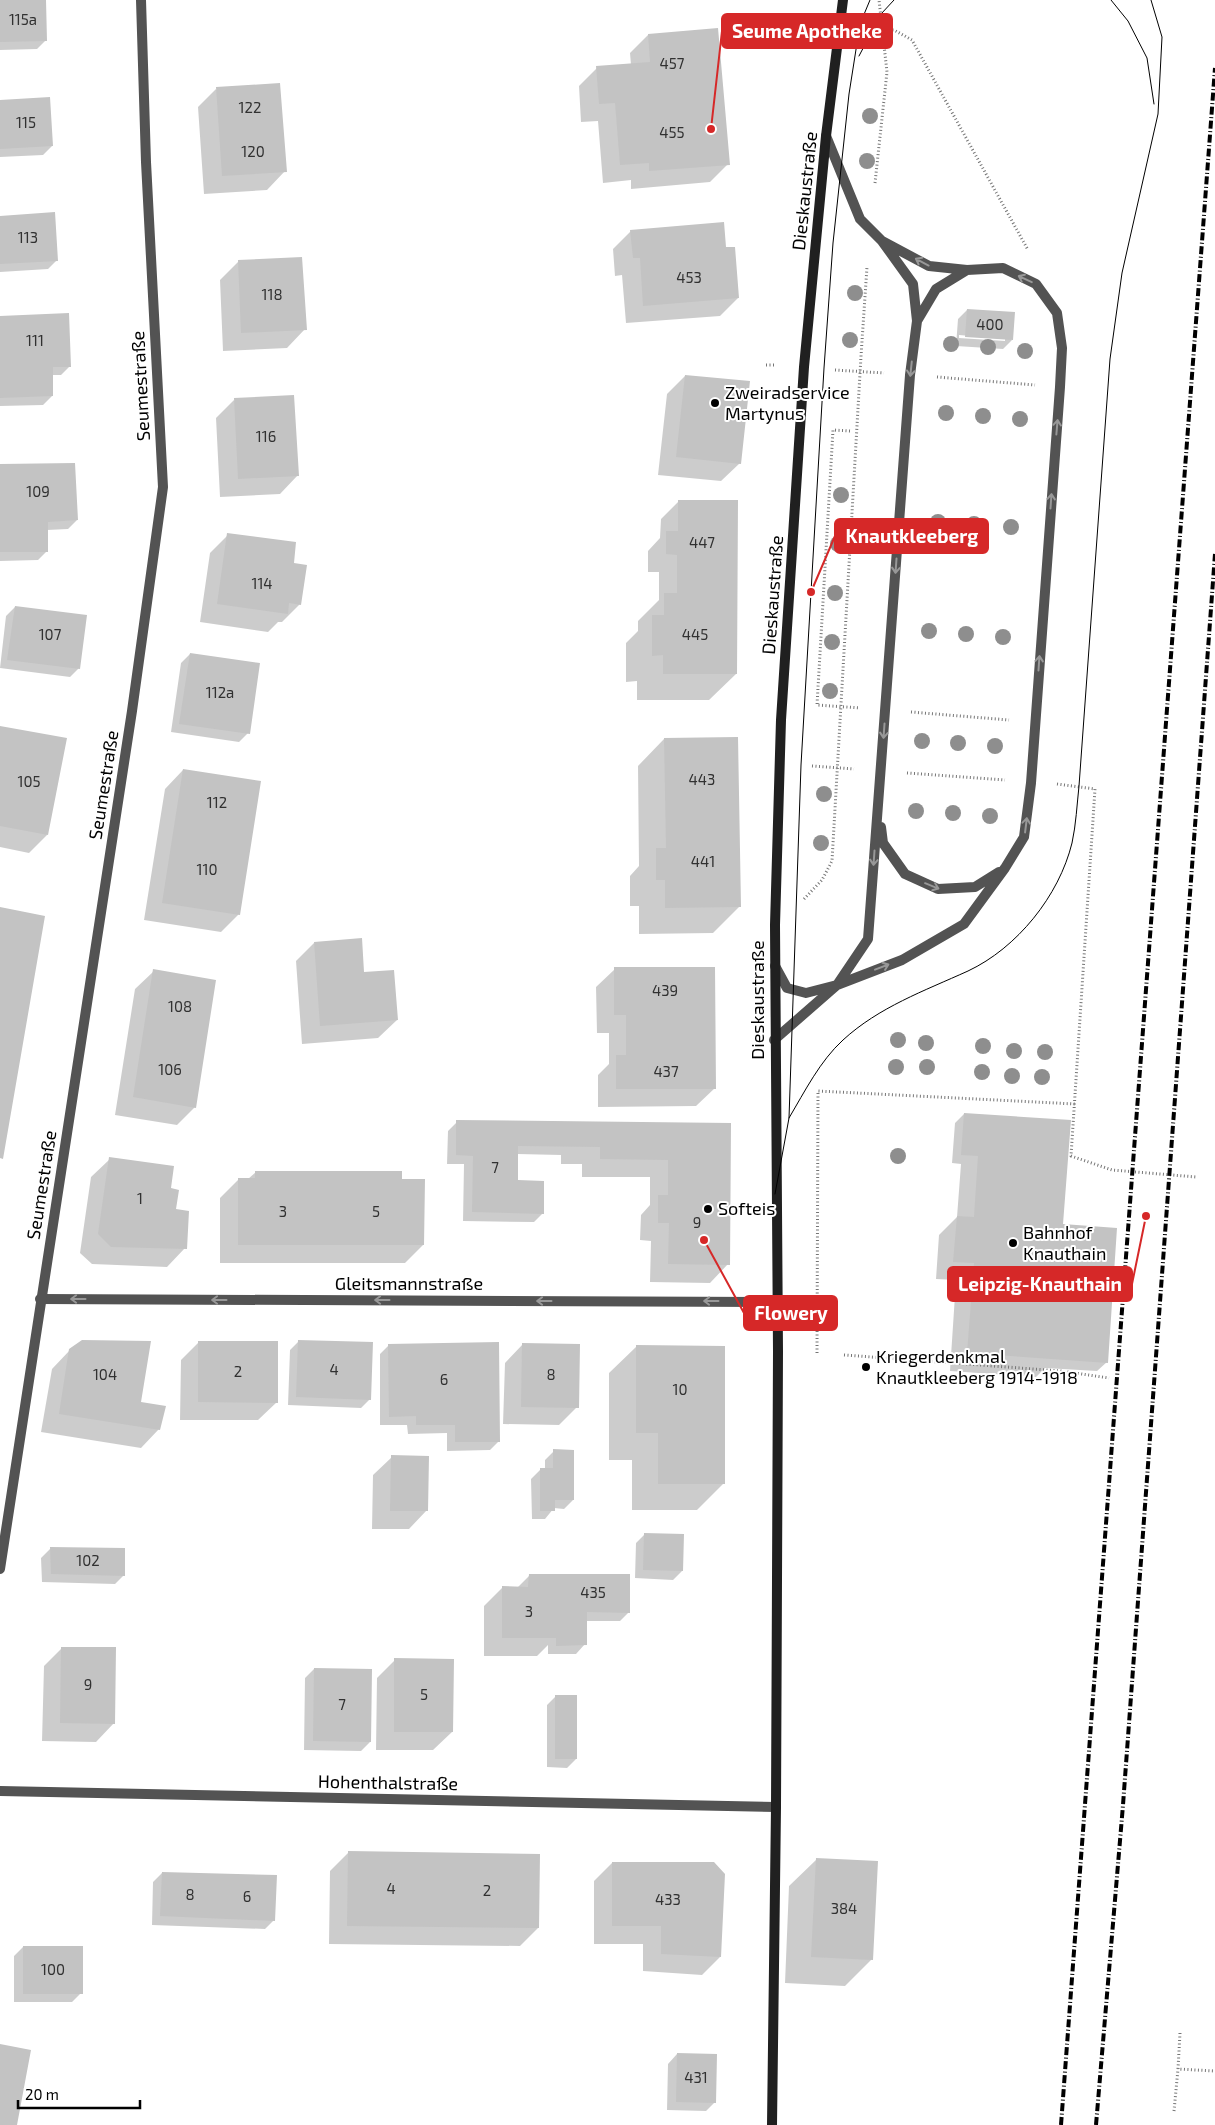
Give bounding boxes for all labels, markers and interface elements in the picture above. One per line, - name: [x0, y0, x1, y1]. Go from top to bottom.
- house number: 115a: [9, 10, 37, 28]
- callout: Seume Apotheke: [722, 14, 892, 48]
- text: Seume Apotheke: [732, 19, 882, 42]
- house number: 457: [660, 54, 685, 72]
- house number: 122: [239, 98, 261, 116]
- house number: 115: [16, 113, 36, 131]
- house number: 455: [659, 123, 685, 141]
- street label: Dieskaustraße: [787, 130, 821, 251]
- house number: 120: [241, 142, 265, 160]
- house number: 113: [18, 228, 38, 246]
- one-way arrow: [916, 257, 930, 267]
- house number: 453: [676, 268, 702, 286]
- one-way arrow: [1018, 273, 1033, 283]
- house number: 118: [261, 285, 283, 303]
- house number: 400: [976, 315, 1004, 333]
- street label: Seumestraße: [126, 330, 154, 442]
- house number: 111: [26, 331, 44, 349]
- one-way arrow: [906, 361, 916, 377]
- place label: Zweiradservice Martynus: [725, 381, 850, 424]
- marker: Zweiradservice Martynus: [709, 397, 721, 409]
- one-way arrow: [1052, 419, 1062, 435]
- house number: 116: [256, 427, 276, 445]
- house number: 109: [26, 482, 50, 500]
- one-way arrow: [1046, 493, 1055, 509]
- callout: Knautkleeberg: [835, 519, 988, 553]
- text: Knautkleeberg: [846, 524, 978, 547]
- house number: 447: [689, 533, 715, 551]
- street label: Dieskaustraße: [757, 535, 787, 655]
- one-way arrow: [892, 558, 901, 574]
- house number: 114: [251, 574, 273, 592]
- house number: 107: [39, 625, 62, 643]
- house number: 445: [682, 625, 708, 643]
- one-way arrow: [1034, 655, 1044, 671]
- house number: 112a: [206, 683, 234, 701]
- one-way arrow: [879, 723, 889, 739]
- street label: Seumestraße: [84, 729, 123, 841]
- house number: 443: [689, 770, 715, 788]
- house number: 105: [17, 772, 41, 790]
- house number: 112: [207, 793, 227, 811]
- one-way arrow: [1021, 817, 1031, 833]
- one-way arrow: [870, 850, 879, 866]
- house number: 441: [691, 852, 715, 870]
- house number: 110: [197, 860, 218, 878]
- one-way arrow: [924, 881, 939, 891]
- street label: Dieskaustraße: [746, 940, 768, 1060]
- one-way arrow: [874, 962, 890, 971]
- house number: 439: [652, 981, 678, 999]
- house number: 108: [168, 997, 192, 1015]
- house number: 106: [158, 1060, 182, 1078]
- house number: 437: [653, 1062, 679, 1080]
- street label: Seumestraße: [22, 1129, 61, 1241]
- house number: 7: [491, 1158, 499, 1176]
- house number: 1: [137, 1189, 143, 1207]
- place label: Softeis: [718, 1197, 775, 1219]
- house number: 3: [279, 1202, 287, 1220]
- house number: 5: [372, 1202, 380, 1220]
- marker: Softeis: [702, 1203, 714, 1215]
- house number: 9: [693, 1213, 701, 1231]
- place label: Bahnhof Knauthain: [1023, 1221, 1106, 1264]
- marker: Bahnhof Knauthain: [1007, 1237, 1019, 1249]
- callout: Leipzig-Knauthain: [948, 1267, 1132, 1301]
- street label: Gleitsmannstraße: [335, 1272, 483, 1294]
- text: Leipzig-Knauthain: [958, 1272, 1122, 1295]
- one-way arrow: [71, 1294, 87, 1304]
- one-way arrow: [212, 1295, 228, 1305]
- one-way arrow: [374, 1295, 390, 1305]
- one-way arrow: [537, 1296, 553, 1306]
- callout: Flowery: [744, 1296, 837, 1330]
- one-way arrow: [703, 1297, 719, 1306]
- text: Flowery: [754, 1301, 828, 1325]
- place label: Kriegerdenkmal Knautkleeberg 1914-1918: [876, 1345, 1078, 1388]
- house number: 4: [329, 1360, 339, 1378]
- marker: Kriegerdenkmal Knautkleeberg 1914-1918: [860, 1361, 872, 1373]
- house number: 2: [234, 1362, 242, 1380]
- house number: 104: [93, 1365, 117, 1383]
- house number: 8: [546, 1365, 556, 1383]
- house number: 6: [440, 1370, 448, 1388]
- house number: 10: [672, 1380, 688, 1398]
- house number: 102: [76, 1551, 100, 1569]
- house number: 435: [580, 1583, 606, 1601]
- house number: 3: [525, 1602, 533, 1620]
- house number: 9: [84, 1675, 92, 1693]
- house number: 5: [420, 1685, 428, 1703]
- house number: 7: [338, 1695, 346, 1713]
- street label: Hohenthalstraße: [318, 1770, 458, 1794]
- house number: 4: [386, 1879, 396, 1897]
- house number: 2: [483, 1881, 491, 1899]
- house number: 8: [185, 1885, 195, 1903]
- house number: 6: [243, 1887, 251, 1905]
- house number: 433: [655, 1890, 681, 1908]
- house number: 384: [831, 1899, 857, 1917]
- house number: 100: [41, 1960, 65, 1978]
- house number: 431: [684, 2068, 708, 2086]
- scale bar: [18, 2078, 140, 2110]
- text: 20 m: [25, 2085, 59, 2103]

